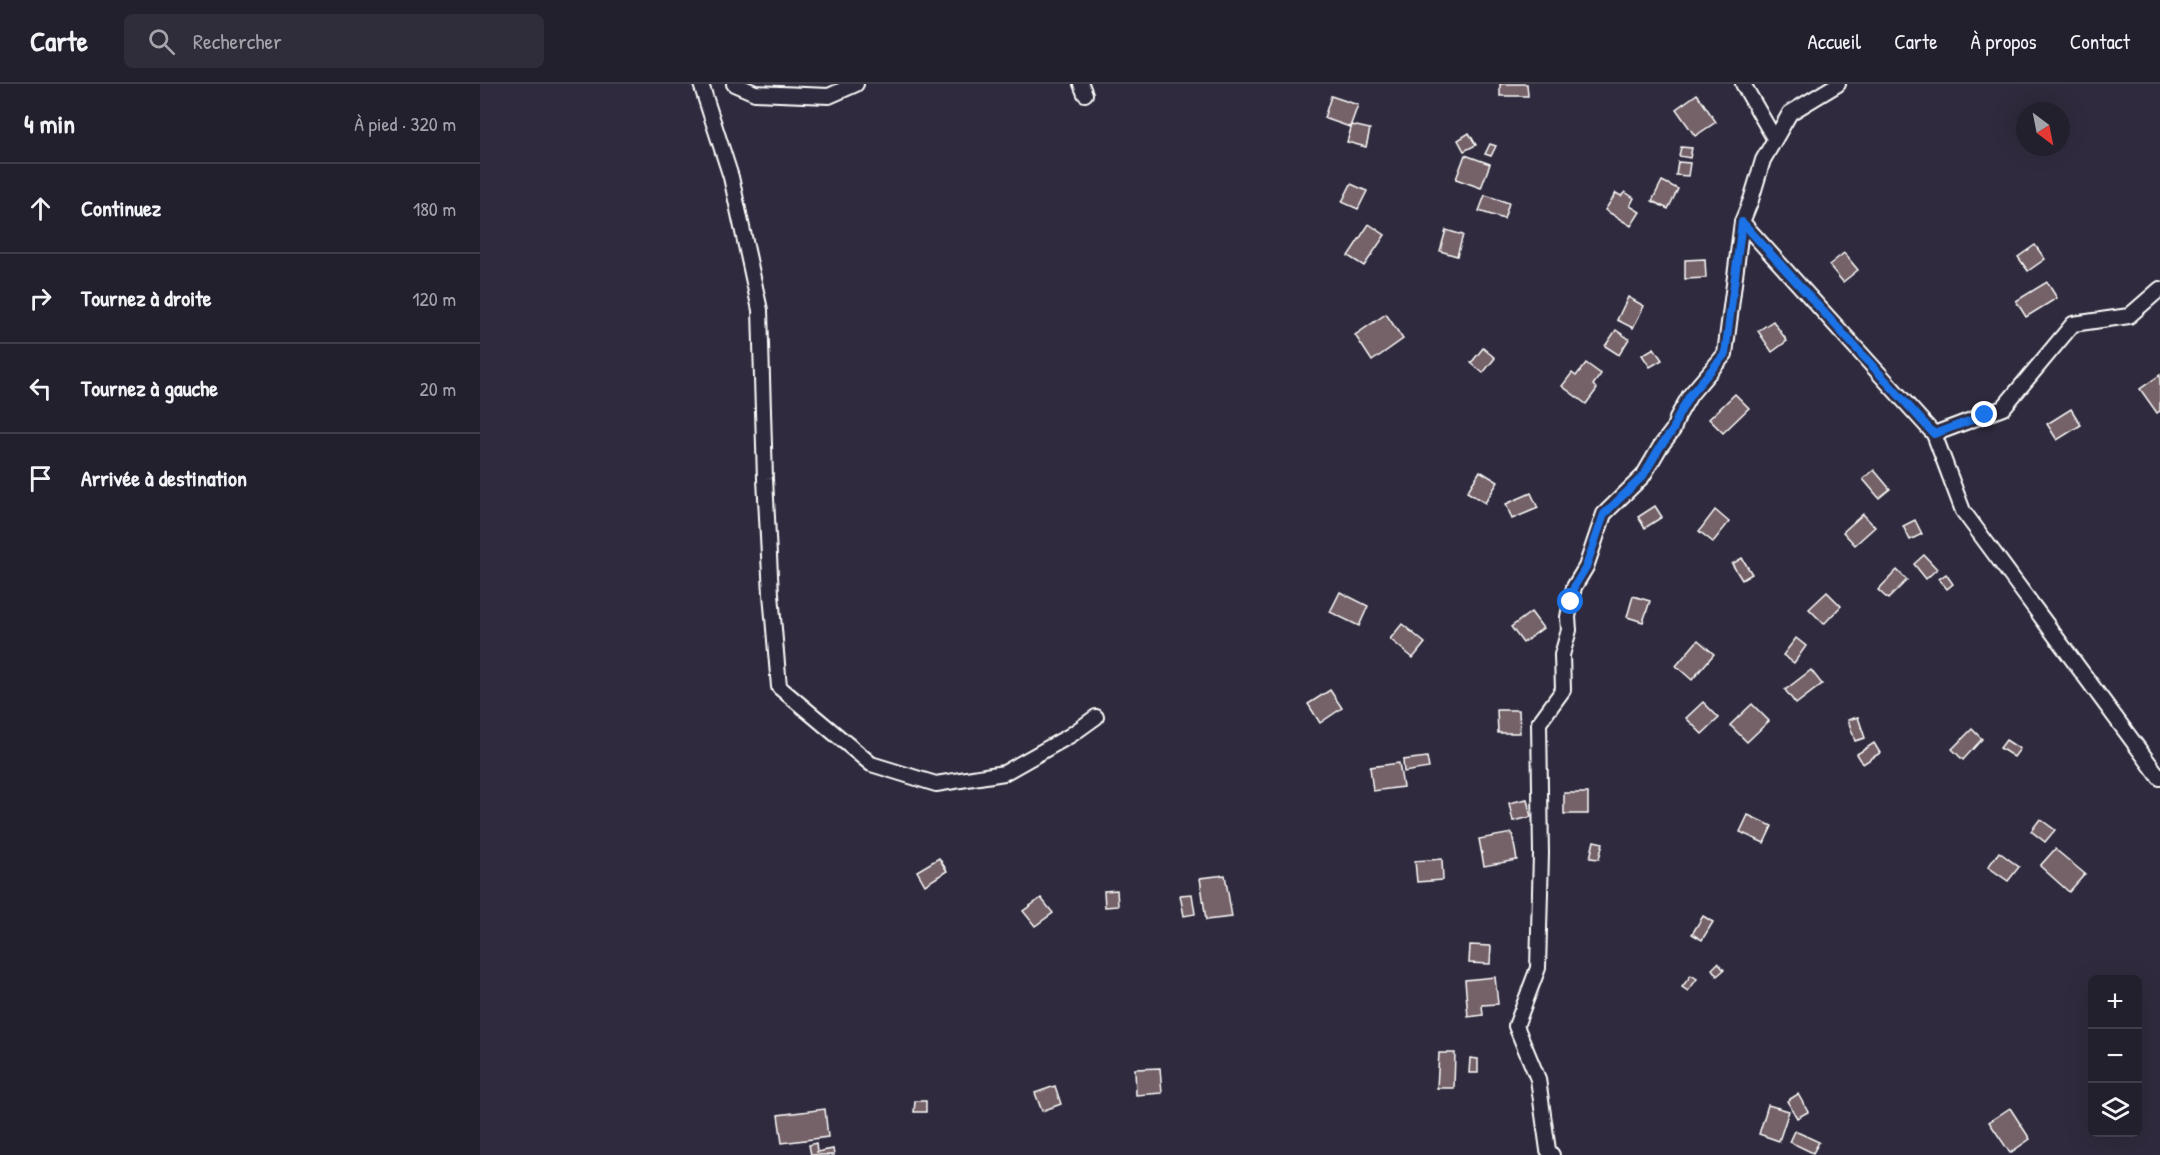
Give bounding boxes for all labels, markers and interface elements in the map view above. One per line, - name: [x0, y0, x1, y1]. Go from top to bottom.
- search box: [124, 14, 544, 68]
- text: Carte: [30, 22, 88, 60]
- icon: search: [145, 25, 178, 58]
- text: Rechercher: [193, 26, 282, 56]
- text: Accueil: [1808, 27, 1861, 56]
- text: Carte: [1894, 27, 1938, 56]
- text: À propos: [1971, 27, 2037, 56]
- text: Contact: [2070, 27, 2130, 56]
- north arrow: [2016, 102, 2070, 156]
- text: 4 min: [24, 106, 75, 141]
- text: À pied · 320 m: [354, 110, 456, 137]
- icon: ahead: [24, 192, 57, 225]
- text: Continuez: [81, 193, 161, 223]
- text: 180 m: [413, 195, 456, 222]
- icon: right: [24, 282, 57, 315]
- text: Tournez à droite: [81, 283, 211, 313]
- text: 120 m: [412, 285, 456, 312]
- icon: left: [24, 372, 57, 405]
- text: Tournez à gauche: [81, 373, 218, 403]
- text: 20 m: [419, 375, 456, 402]
- route end: [1971, 401, 1997, 427]
- icon: arrive: [24, 462, 57, 495]
- text: Arrivée à destination: [81, 463, 247, 493]
- route start: [1557, 588, 1583, 614]
- map controls: [2088, 975, 2142, 1137]
- button: +: [2088, 975, 2142, 1029]
- button: −: [2088, 1029, 2142, 1083]
- button: layers: [2088, 1083, 2142, 1137]

